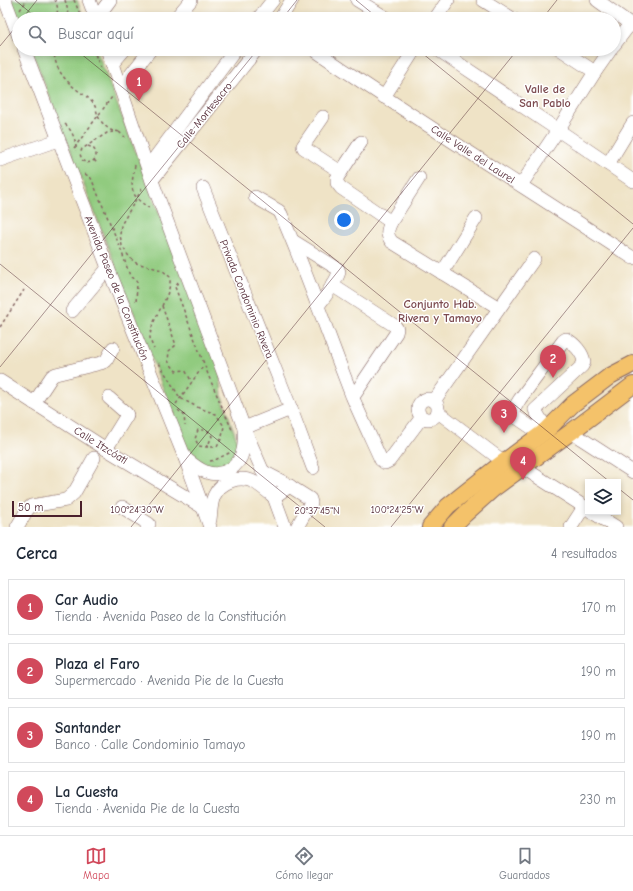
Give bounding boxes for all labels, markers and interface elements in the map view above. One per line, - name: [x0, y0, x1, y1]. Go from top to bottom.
- search box: [12, 12, 621, 56]
- icon: search: [26, 23, 48, 45]
- text: Buscar aquí: [58, 25, 134, 43]
- pin: 1: [126, 68, 152, 101]
- street label: Calle Montesacro: [174, 79, 235, 151]
- district label: Valle de San Pablo: [519, 82, 571, 110]
- street label: Calle Valle del Laurel: [428, 122, 517, 186]
- your location: [334, 210, 354, 230]
- street label: Avenida Paseo de la Constitución: [81, 214, 152, 363]
- street label: Privada Condominio Rivera: [217, 238, 276, 361]
- district label: Conjunto Hab. Rivera y Tamayo: [398, 297, 482, 325]
- pin: 2: [540, 345, 566, 378]
- pin: 3: [491, 400, 517, 433]
- street label: Calle Itzcóatl: [72, 424, 130, 467]
- pin: 4: [510, 447, 536, 480]
- map controls: [585, 479, 621, 515]
- button: layers: [585, 479, 621, 515]
- scale bar: [12, 499, 82, 518]
- text: 50 m: [18, 501, 43, 514]
- text: 100°24'30"W: [110, 504, 164, 516]
- text: 100°24'25"W: [371, 504, 424, 516]
- text: 20°37'45"N: [294, 505, 340, 517]
- text: Cerca: [16, 544, 58, 563]
- text: 4 resultados: [551, 546, 617, 561]
- text: Car Audio: [55, 591, 118, 609]
- text: 1: [27, 600, 33, 615]
- text: 170 m: [582, 600, 616, 615]
- text: Tienda · Avenida Paseo de la Constitución: [55, 609, 286, 624]
- text: Plaza el Faro: [55, 655, 140, 673]
- text: 2: [27, 664, 33, 679]
- text: 190 m: [581, 664, 616, 679]
- text: Supermercado · Avenida Pie de la Cuesta: [55, 673, 284, 688]
- text: Santander: [55, 719, 121, 737]
- text: 3: [27, 728, 33, 743]
- text: 190 m: [581, 728, 616, 743]
- text: Banco · Calle Condominio Tamayo: [55, 737, 245, 752]
- text: La Cuesta: [55, 783, 118, 801]
- text: 4: [27, 792, 33, 807]
- text: 230 m: [580, 792, 616, 807]
- text: Tienda · Avenida Pie de la Cuesta: [55, 801, 240, 816]
- tab: Mapa: [83, 845, 109, 882]
- tab: Cómo llegar: [276, 845, 333, 882]
- tab: Guardados: [499, 845, 550, 882]

